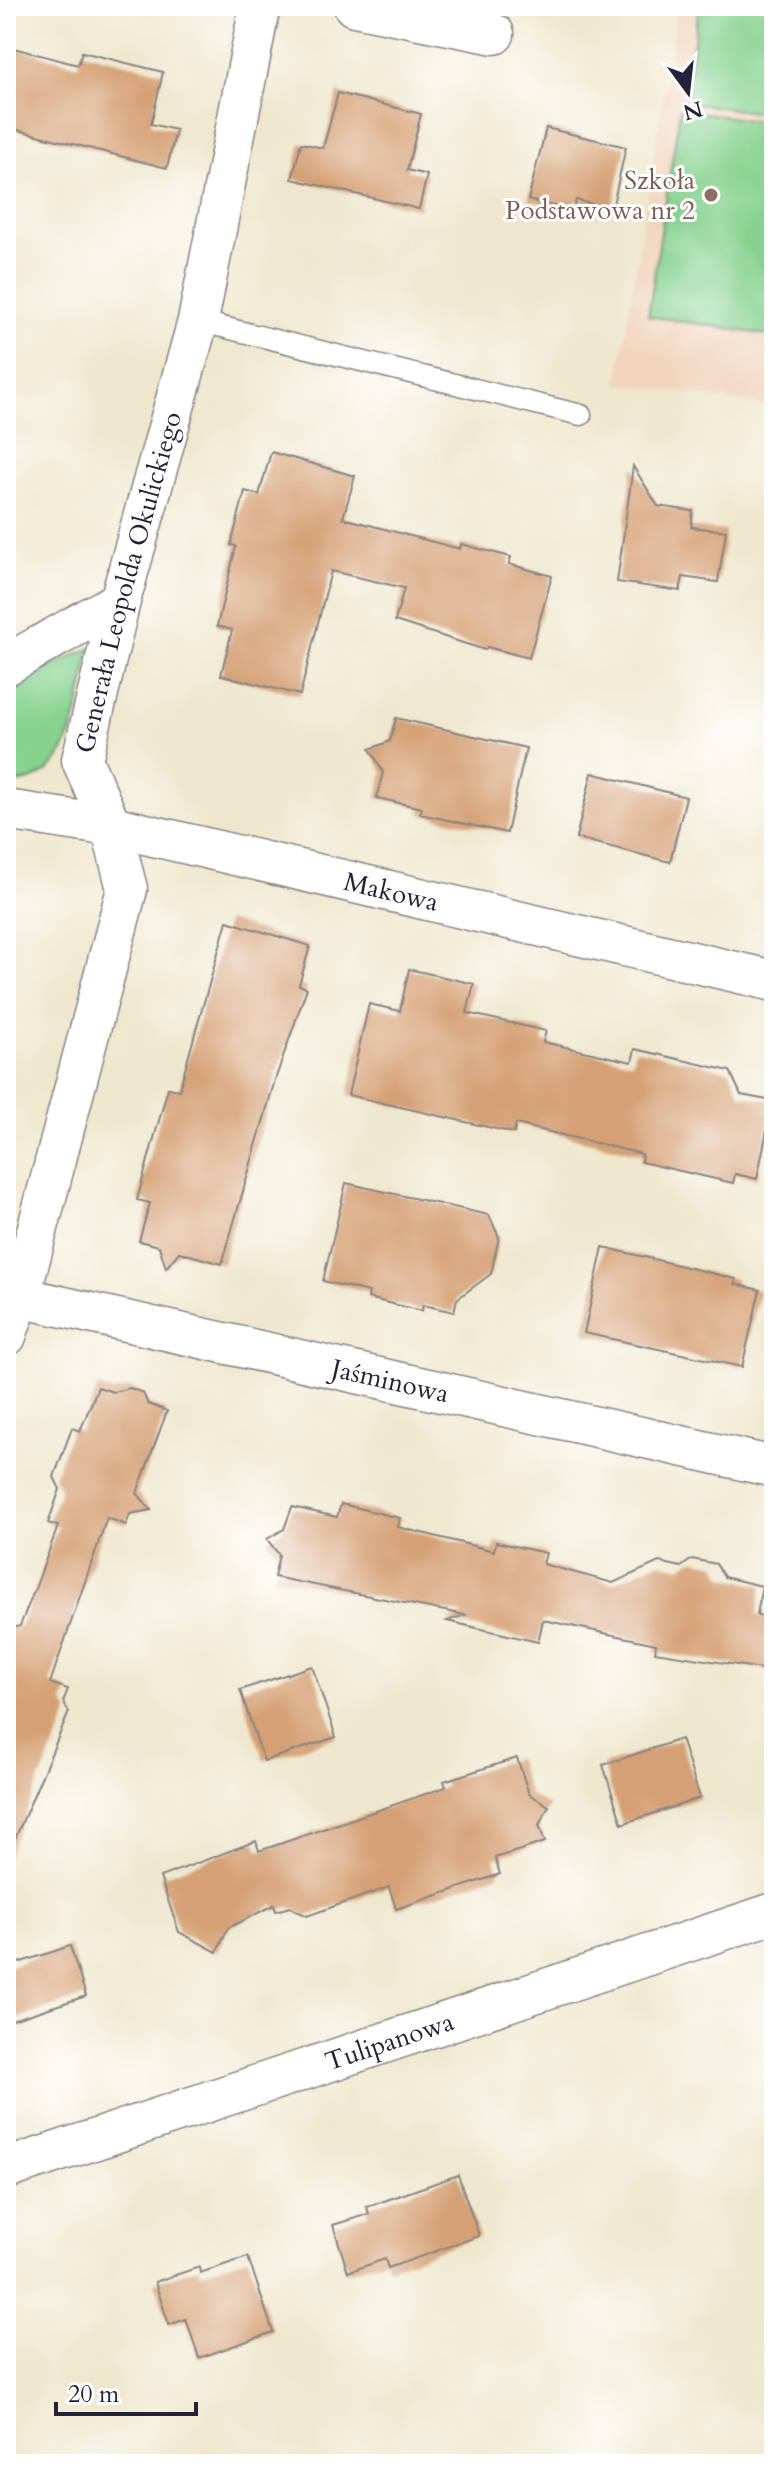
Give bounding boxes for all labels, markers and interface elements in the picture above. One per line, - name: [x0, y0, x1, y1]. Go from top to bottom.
- north arrow: [648, 52, 728, 132]
- text: N: [680, 93, 706, 127]
- place label: Szkoła Podstawowa nr 2: [505, 163, 695, 228]
- marker: Szkoła Podstawowa nr 2: [702, 186, 720, 204]
- street label: Generała Leopolda Okulickiego: [67, 407, 189, 756]
- street label: Makowa: [341, 864, 442, 919]
- street label: Jaśminowa: [325, 1350, 452, 1411]
- street label: Tulipanowa: [320, 2004, 458, 2079]
- scale bar: [56, 2366, 196, 2416]
- text: 20 m: [68, 2378, 120, 2411]

